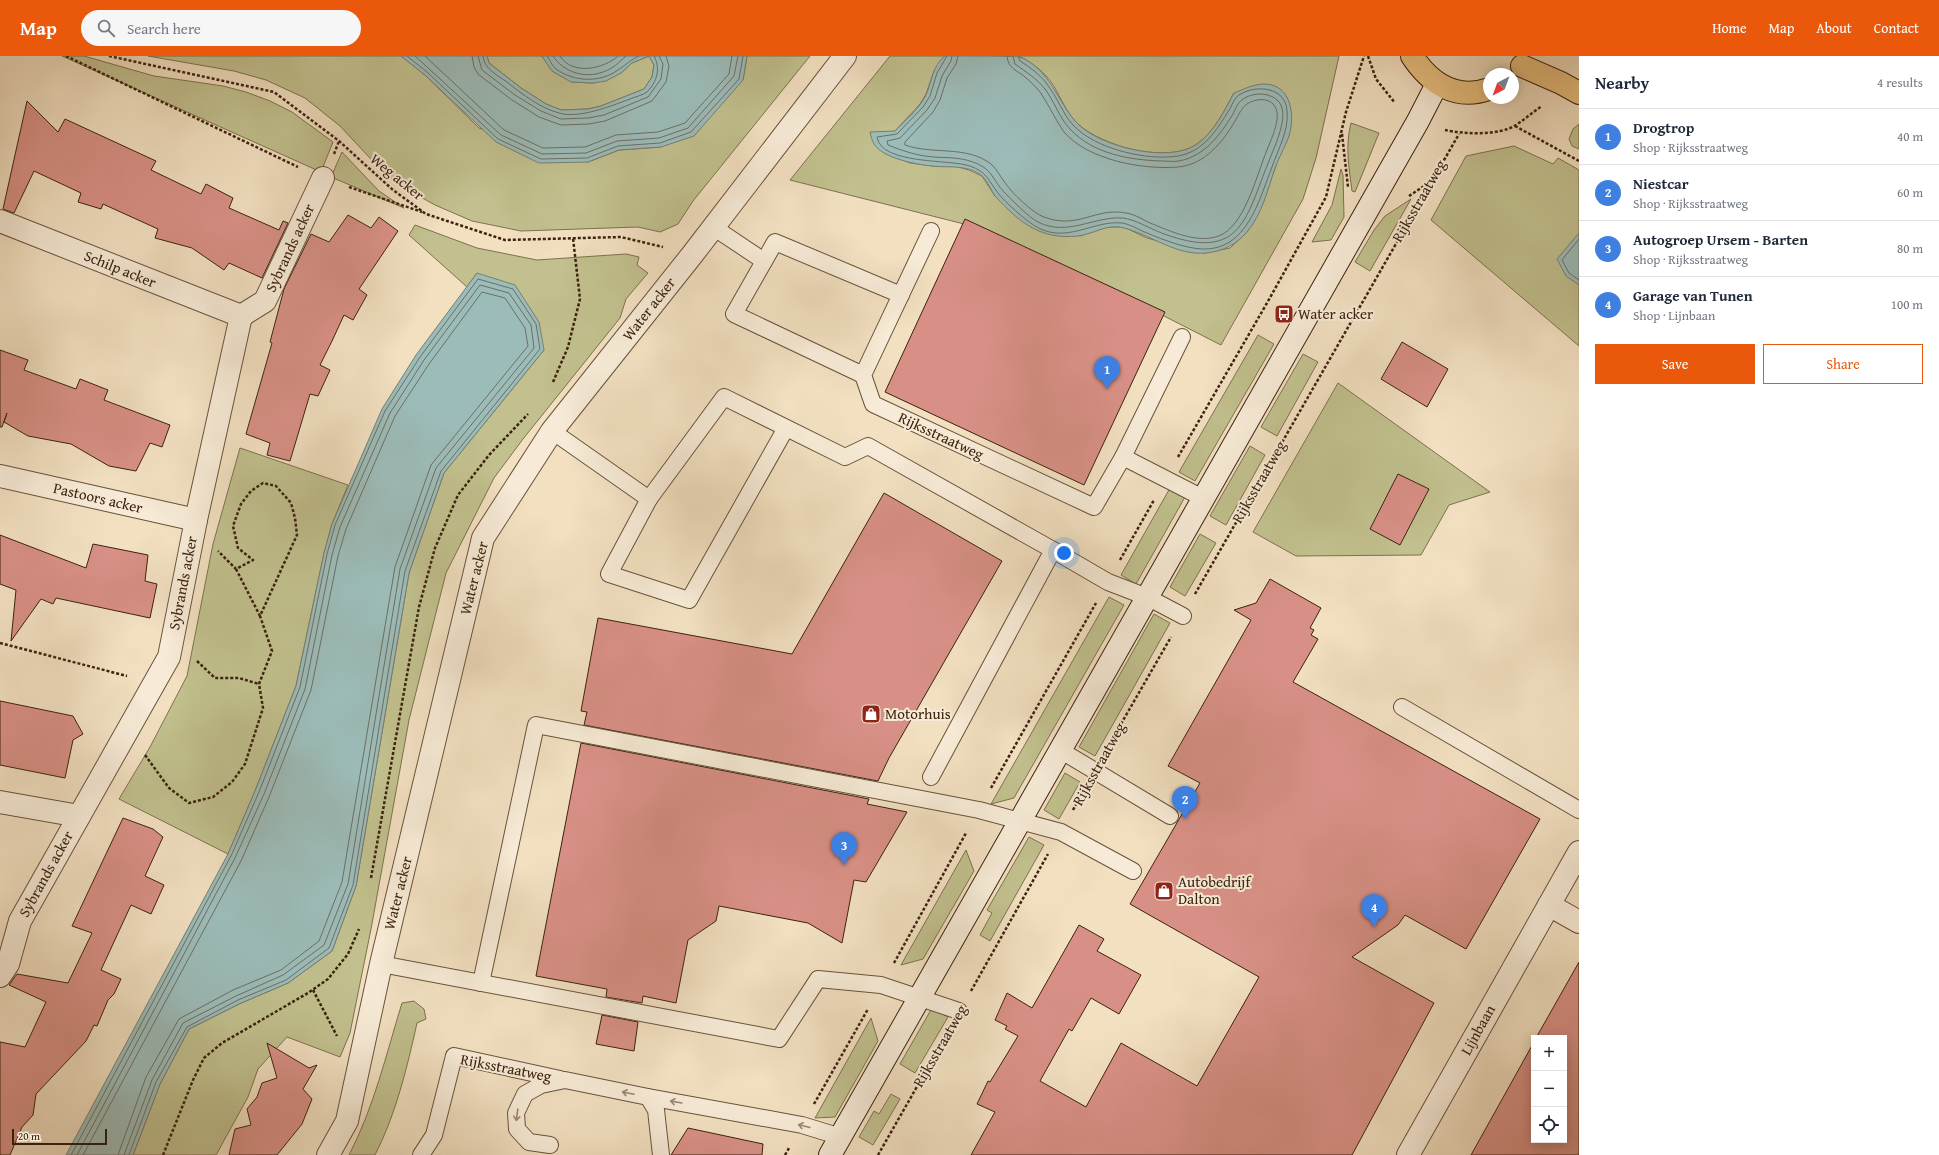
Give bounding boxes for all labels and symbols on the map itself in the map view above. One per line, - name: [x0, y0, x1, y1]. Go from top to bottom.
- north arrow: [1483, 68, 1519, 104]
- street label: Weg acker: [366, 148, 429, 205]
- street label: Rijksstraatweg: [1386, 155, 1451, 246]
- street label: Sybrands acker: [260, 200, 319, 295]
- street label: Schilp acker: [81, 245, 159, 293]
- street label: Water acker: [617, 273, 680, 345]
- bus stop icon: Water acker: [1273, 303, 1295, 325]
- place label: Water acker: [1298, 303, 1373, 324]
- pin: 1: [1094, 356, 1120, 389]
- street label: Rijksstraatweg: [895, 407, 988, 465]
- street label: Rijksstraatweg: [1226, 436, 1291, 527]
- street label: Pastoors acker: [51, 477, 145, 518]
- street label: Sybrands acker: [163, 534, 202, 632]
- street label: Water acker: [454, 539, 493, 617]
- your location: [1054, 543, 1074, 563]
- shop icon: Motorhuis: [860, 703, 882, 725]
- place label: Motorhuis: [885, 703, 951, 724]
- street label: Rijksstraatweg: [1067, 718, 1130, 809]
- pin: 2: [1172, 786, 1198, 819]
- street label: Sybrands acker: [13, 827, 78, 921]
- pin: 3: [831, 832, 857, 865]
- street label: Water acker: [378, 854, 417, 932]
- place label: Autobedrijf Dalton: [1178, 871, 1252, 909]
- shop icon: Autobedrijf Dalton: [1153, 880, 1175, 902]
- pin: 4: [1361, 894, 1387, 927]
- street label: Rijksstraatweg: [907, 1000, 972, 1091]
- street label: Lijnbaan: [1455, 1000, 1500, 1059]
- street label: Rijksstraatweg: [459, 1048, 554, 1087]
- one-way arrow: [622, 1088, 635, 1096]
- one-way arrow: [670, 1098, 683, 1106]
- one-way arrow: [513, 1108, 521, 1121]
- one-way arrow: [797, 1122, 810, 1129]
- scale bar: [12, 1127, 107, 1146]

